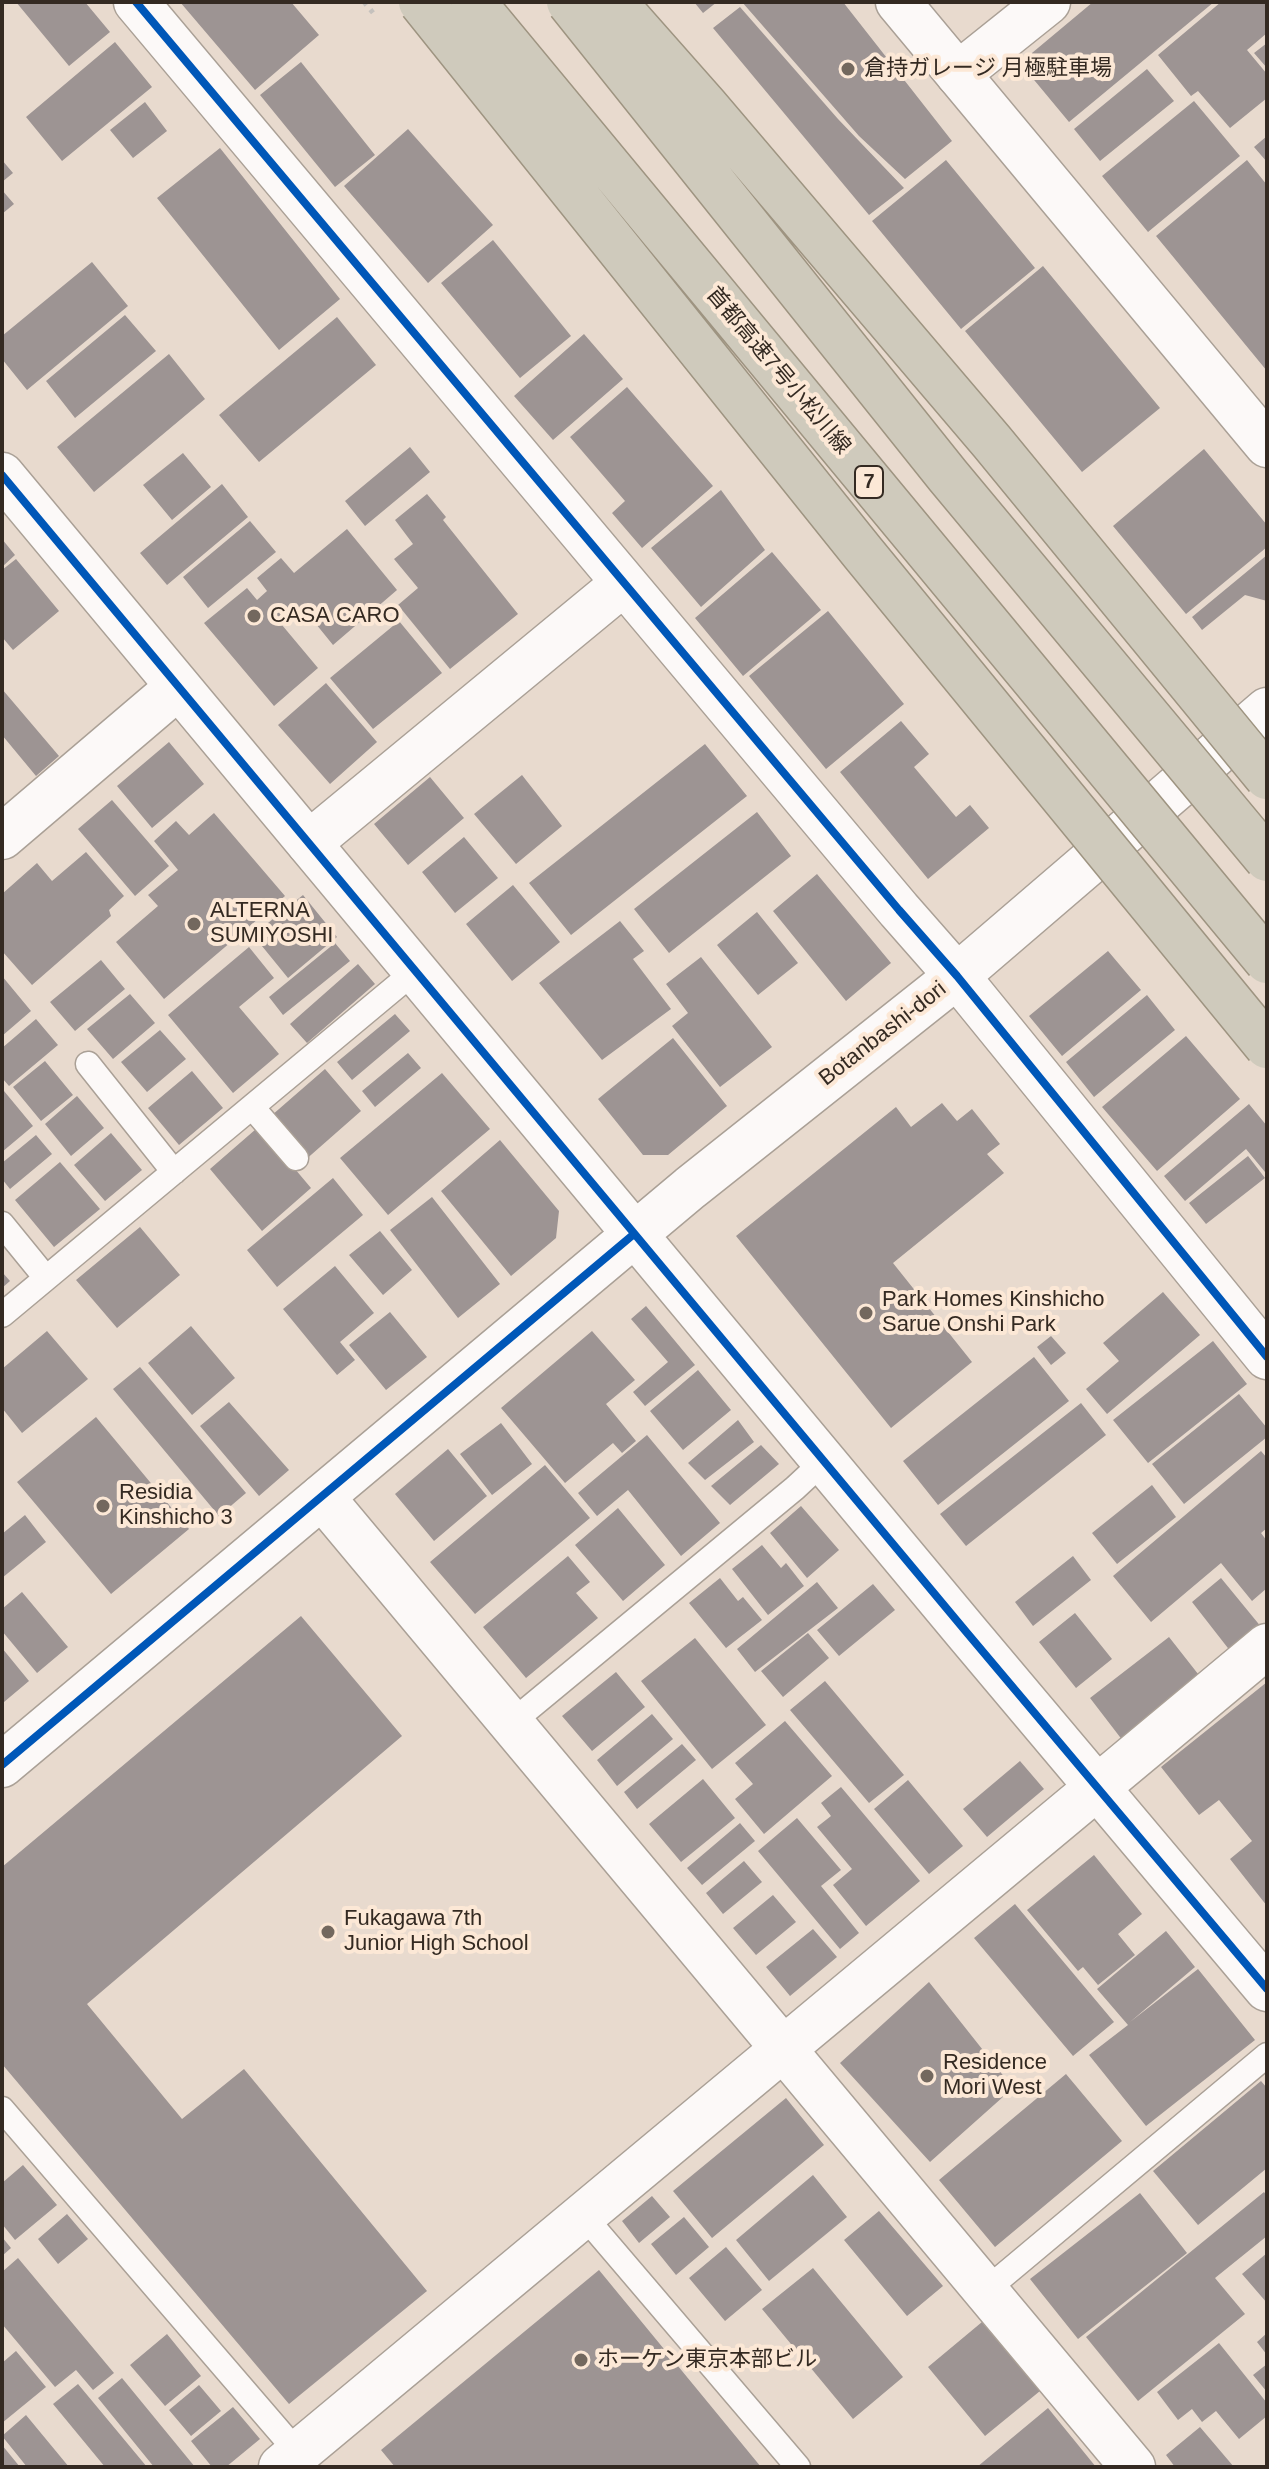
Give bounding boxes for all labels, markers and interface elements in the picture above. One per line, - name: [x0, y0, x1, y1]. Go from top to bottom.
- place label: 倉持ガレージ 月極駐車場: [864, 56, 1112, 82]
- marker: 倉持ガレージ 月極駐車場: [839, 60, 857, 78]
- street label: 首都高速7号小松川線: [700, 282, 856, 460]
- road number: 7: [855, 466, 883, 498]
- place label: CASA CARO: [270, 603, 400, 629]
- marker: CASA CARO: [245, 607, 263, 625]
- place label: ALTERNA SUMIYOSHI: [210, 898, 333, 950]
- marker: ALTERNA SUMIYOSHI: [185, 915, 203, 933]
- street label: Botanbashi-dori: [814, 976, 952, 1092]
- place label: Park Homes Kinshicho Sarue Onshi Park: [882, 1287, 1105, 1338]
- marker: Park Homes Kinshicho Sarue Onshi Park: [857, 1304, 875, 1322]
- place label: Residia Kinshicho 3: [119, 1480, 233, 1532]
- marker: Residia Kinshicho 3: [94, 1497, 112, 1515]
- place label: Fukagawa 7th Junior High School: [344, 1906, 529, 1958]
- marker: Fukagawa 7th Junior High School: [319, 1923, 337, 1941]
- place label: Residence Mori West: [943, 2050, 1047, 2102]
- marker: Residence Mori West: [918, 2067, 936, 2085]
- place label: ホーケン東京本部ビル: [597, 2347, 817, 2373]
- marker: ホーケン東京本部ビル: [572, 2351, 590, 2369]

